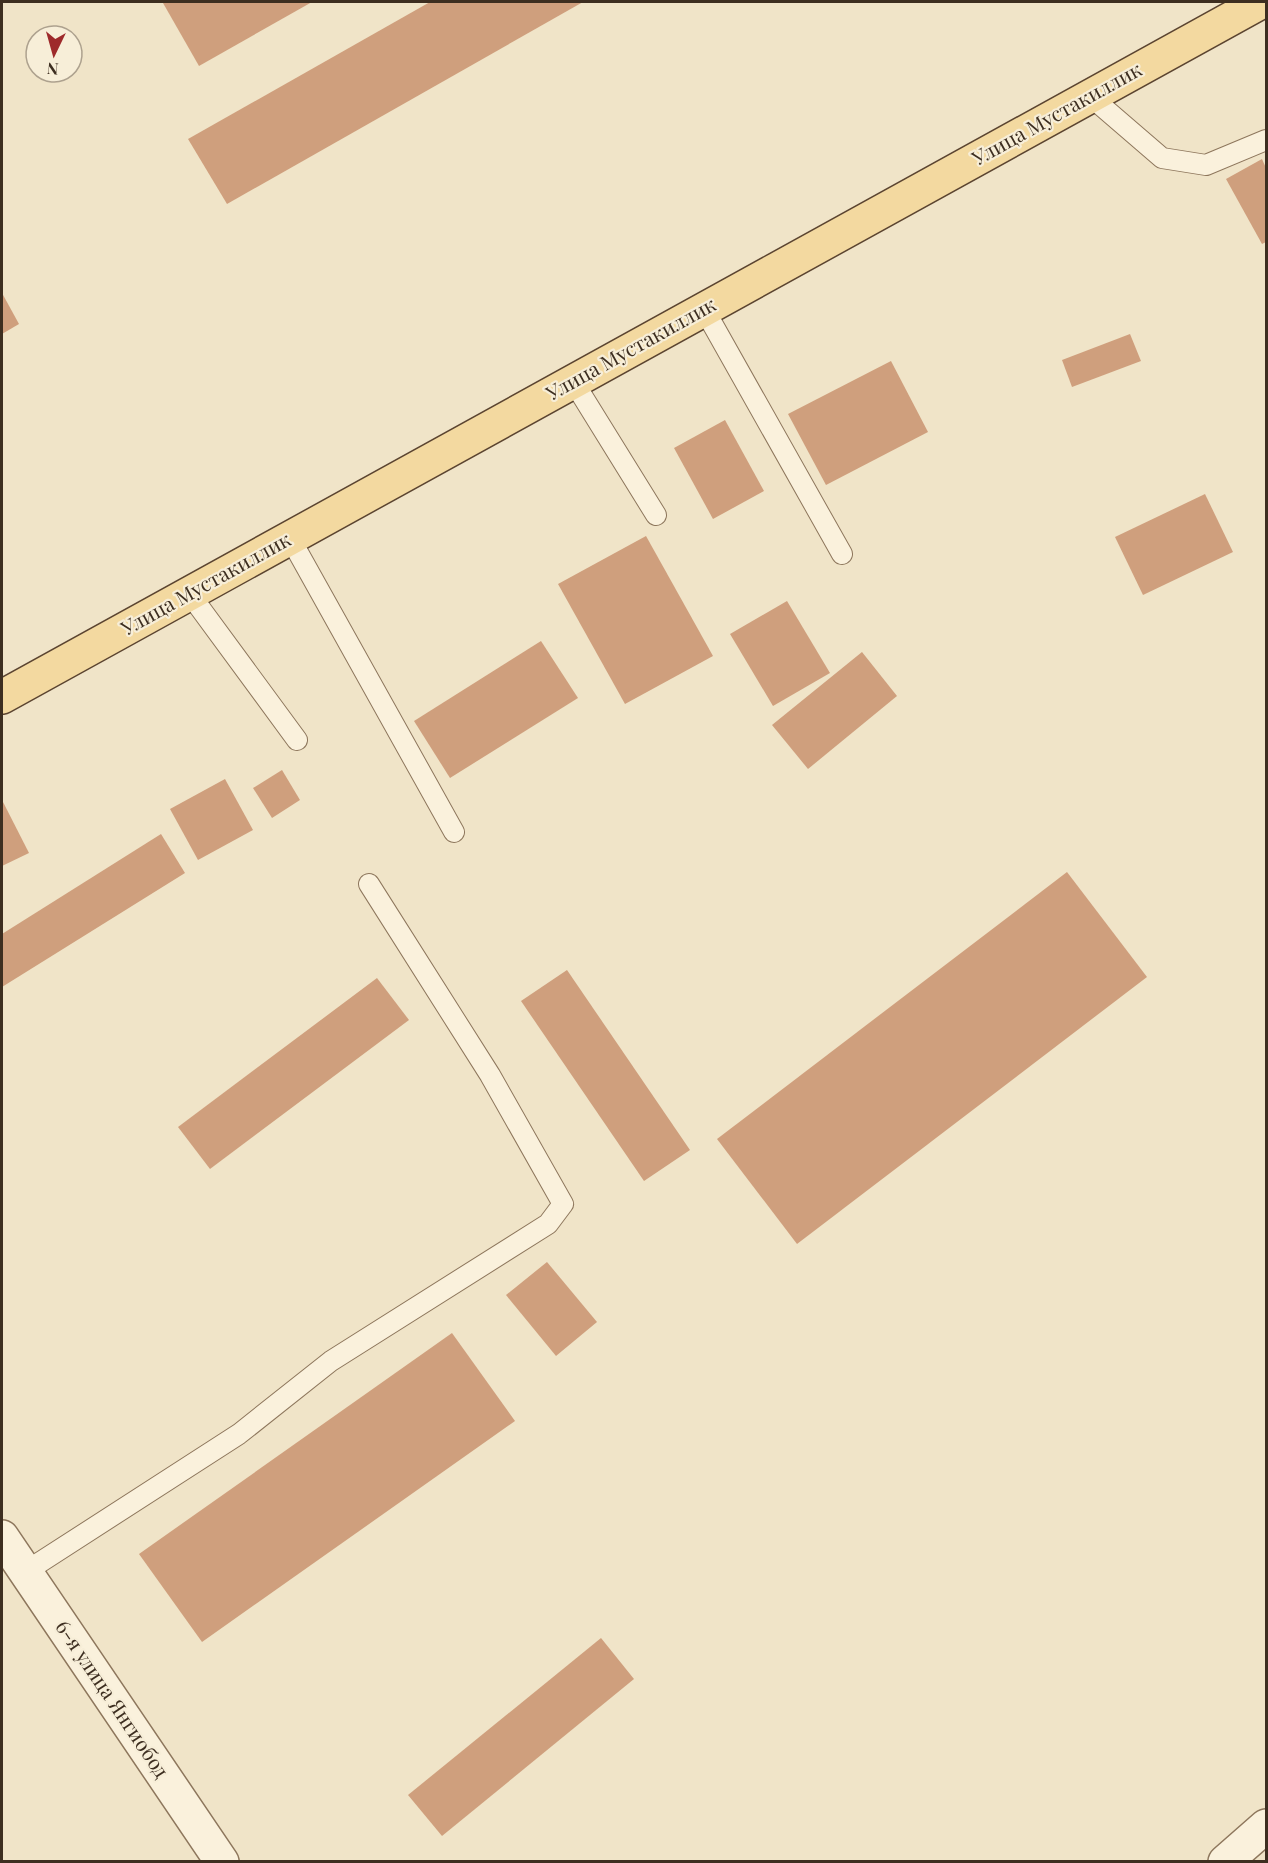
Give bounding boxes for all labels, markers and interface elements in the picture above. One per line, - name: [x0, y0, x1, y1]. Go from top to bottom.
- north arrow: [24, 24, 84, 84]
- street label: Улица Мустакиллик: [966, 54, 1147, 171]
- text: N: [46, 58, 59, 80]
- street label: Улица Мустакиллик: [540, 289, 721, 406]
- street label: Улица Мустакиллик: [115, 524, 296, 641]
- street label: 6-я улица Янгиобод: [50, 1614, 176, 1783]

